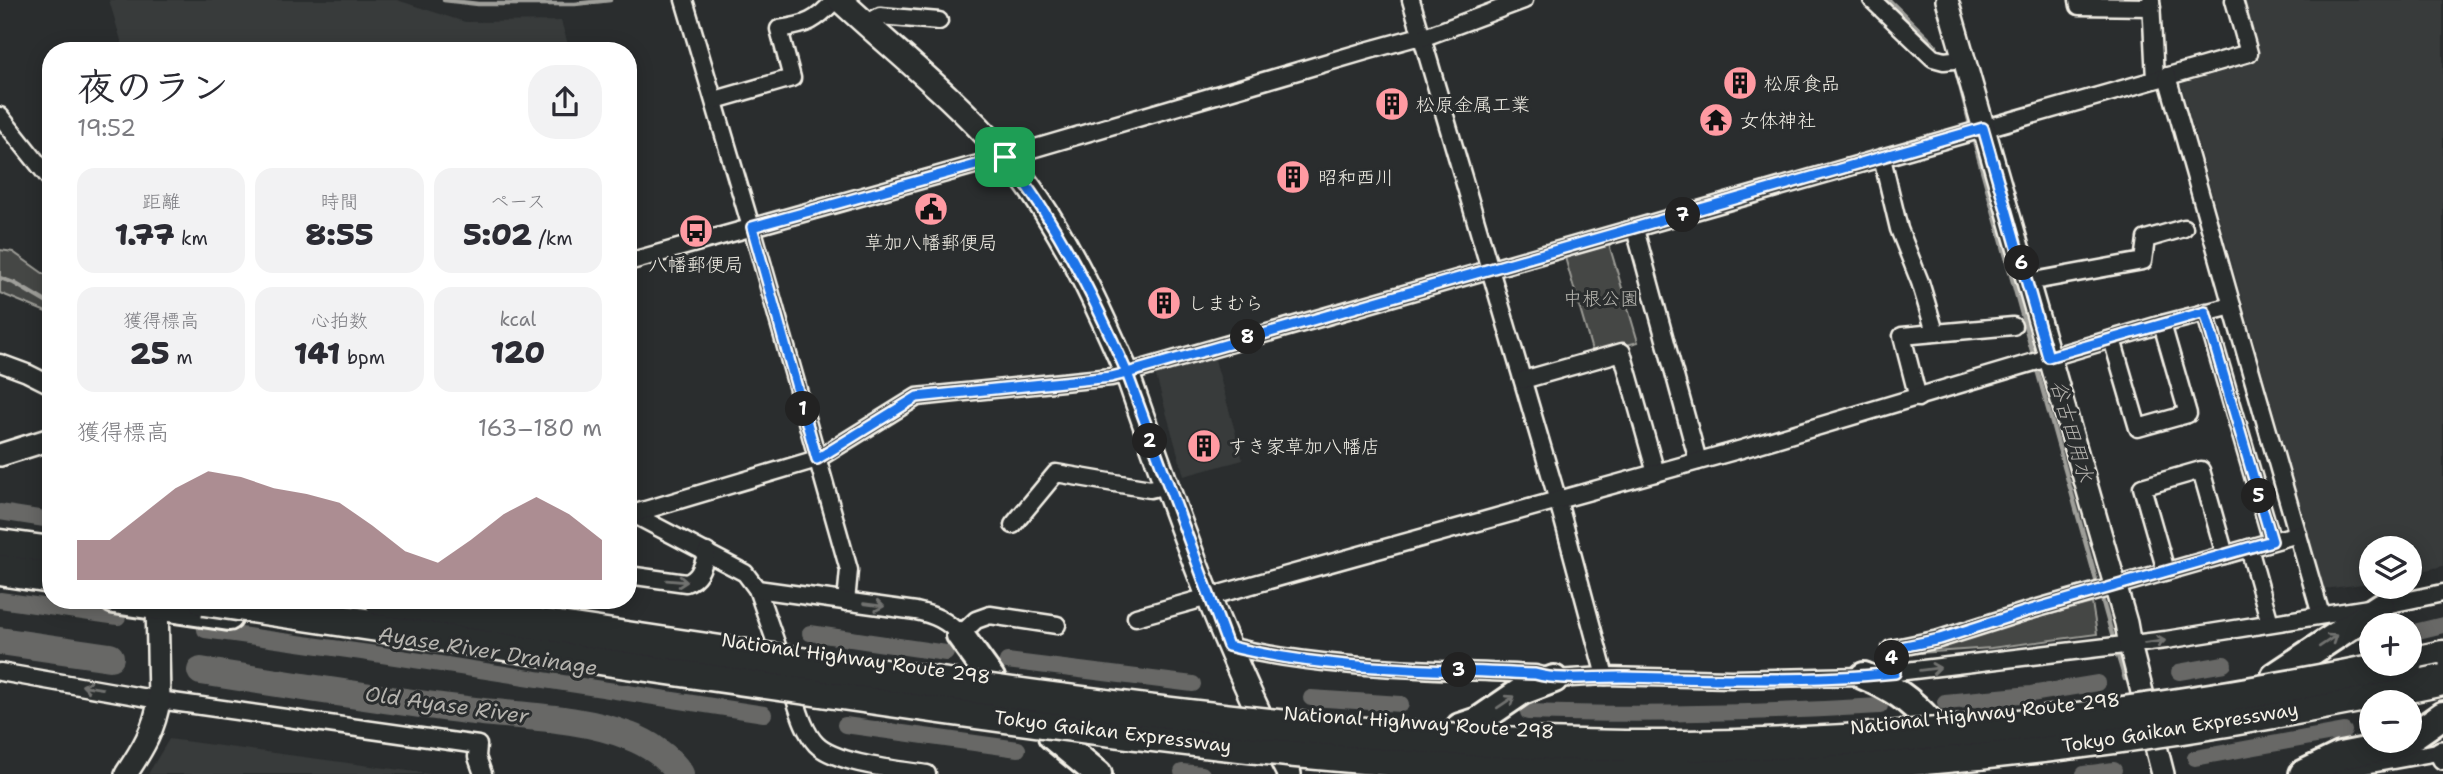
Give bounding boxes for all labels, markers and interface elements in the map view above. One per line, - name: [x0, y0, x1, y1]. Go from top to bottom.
- text: 夜のラン: [77, 61, 229, 112]
- building icon: 松原食品: [1721, 64, 1759, 102]
- button: share: [528, 65, 602, 139]
- place label: 松原食品: [1764, 71, 1840, 96]
- building icon: 松原金属工業: [1373, 85, 1411, 123]
- place label: 松原金属工業: [1416, 92, 1530, 117]
- temple icon: 女体神社: [1697, 101, 1735, 139]
- place label: 女体神社: [1740, 108, 1816, 133]
- text: 19:52: [77, 113, 136, 143]
- pin: [975, 127, 1035, 187]
- icon: arrive: [986, 138, 1024, 176]
- building icon: 昭和西川: [1274, 158, 1312, 196]
- place label: 昭和西川: [1318, 165, 1394, 190]
- text: 距離: [142, 189, 180, 214]
- text: 時間: [320, 189, 359, 214]
- text: ペース: [490, 189, 546, 214]
- public building icon: 草加八幡郵便局: [912, 190, 950, 228]
- pin: 7: [1666, 198, 1700, 232]
- text: 7: [1676, 202, 1689, 227]
- bus stop icon: 八幡郵便局: [677, 212, 715, 250]
- text: 1.77: [114, 214, 175, 255]
- text: 8:55: [305, 214, 374, 255]
- text: 5:02: [463, 214, 532, 255]
- text: km: [175, 226, 208, 251]
- text: /km: [532, 226, 573, 251]
- place label: 草加八幡郵便局: [864, 230, 998, 255]
- pin: 6: [2004, 246, 2039, 280]
- text: 6: [2015, 250, 2028, 275]
- place label: 八幡郵便局: [648, 252, 744, 277]
- building icon: しまむら: [1145, 284, 1183, 322]
- park label: 中根公園: [1563, 286, 1639, 311]
- place label: しまむら: [1188, 291, 1264, 316]
- text: kcal: [499, 307, 536, 332]
- text: 獲得標高: [123, 308, 199, 333]
- text: 心拍数: [311, 308, 368, 333]
- pin: 8: [1230, 320, 1266, 354]
- text: 8: [1241, 324, 1254, 349]
- text: 120: [490, 332, 545, 373]
- text: 25: [130, 333, 170, 374]
- text: 141: [294, 333, 340, 374]
- text: m: [170, 345, 193, 370]
- text: bpm: [340, 345, 385, 370]
- water label: 谷古田用水: [2044, 377, 2100, 485]
- pin: 1: [786, 392, 820, 426]
- text: 1: [798, 396, 807, 421]
- text: 163–180 m: [478, 413, 602, 443]
- text: 獲得標高: [77, 417, 169, 447]
- pin: 2: [1132, 424, 1168, 458]
- building icon: すき家草加八幡店: [1185, 427, 1223, 465]
- text: 2: [1143, 428, 1156, 453]
- place label: すき家草加八幡店: [1228, 434, 1380, 459]
- pin: 5: [2242, 478, 2276, 514]
- text: 5: [2253, 483, 2264, 508]
- map controls: [2359, 536, 2422, 753]
- button: layers: [2359, 536, 2422, 599]
- one-way arrow: [665, 575, 688, 588]
- one-way arrow: [862, 599, 885, 612]
- button: +: [2359, 613, 2422, 676]
- water label: Ayase River Drainage: [376, 620, 600, 682]
- street label: National Highway Route 298: [720, 627, 992, 690]
- one-way arrow: [2317, 634, 2337, 648]
- one-way arrow: [2144, 635, 2166, 648]
- pin: 4: [1874, 640, 1910, 676]
- text: 4: [1885, 645, 1898, 670]
- pin: 3: [1442, 652, 1476, 688]
- text: 3: [1452, 657, 1465, 682]
- one-way arrow: [1918, 663, 1940, 676]
- one-way arrow: [81, 680, 104, 693]
- water label: Old Ayase River: [363, 680, 532, 730]
- street label: National Highway Route 298: [1849, 687, 2121, 740]
- button: −: [2359, 690, 2422, 753]
- one-way arrow: [1496, 695, 1515, 709]
- street label: Tokyo Gaikan Expressway: [2060, 696, 2300, 759]
- street label: National Highway Route 298: [1283, 701, 1555, 744]
- street label: Tokyo Gaikan Expressway: [993, 705, 1233, 758]

